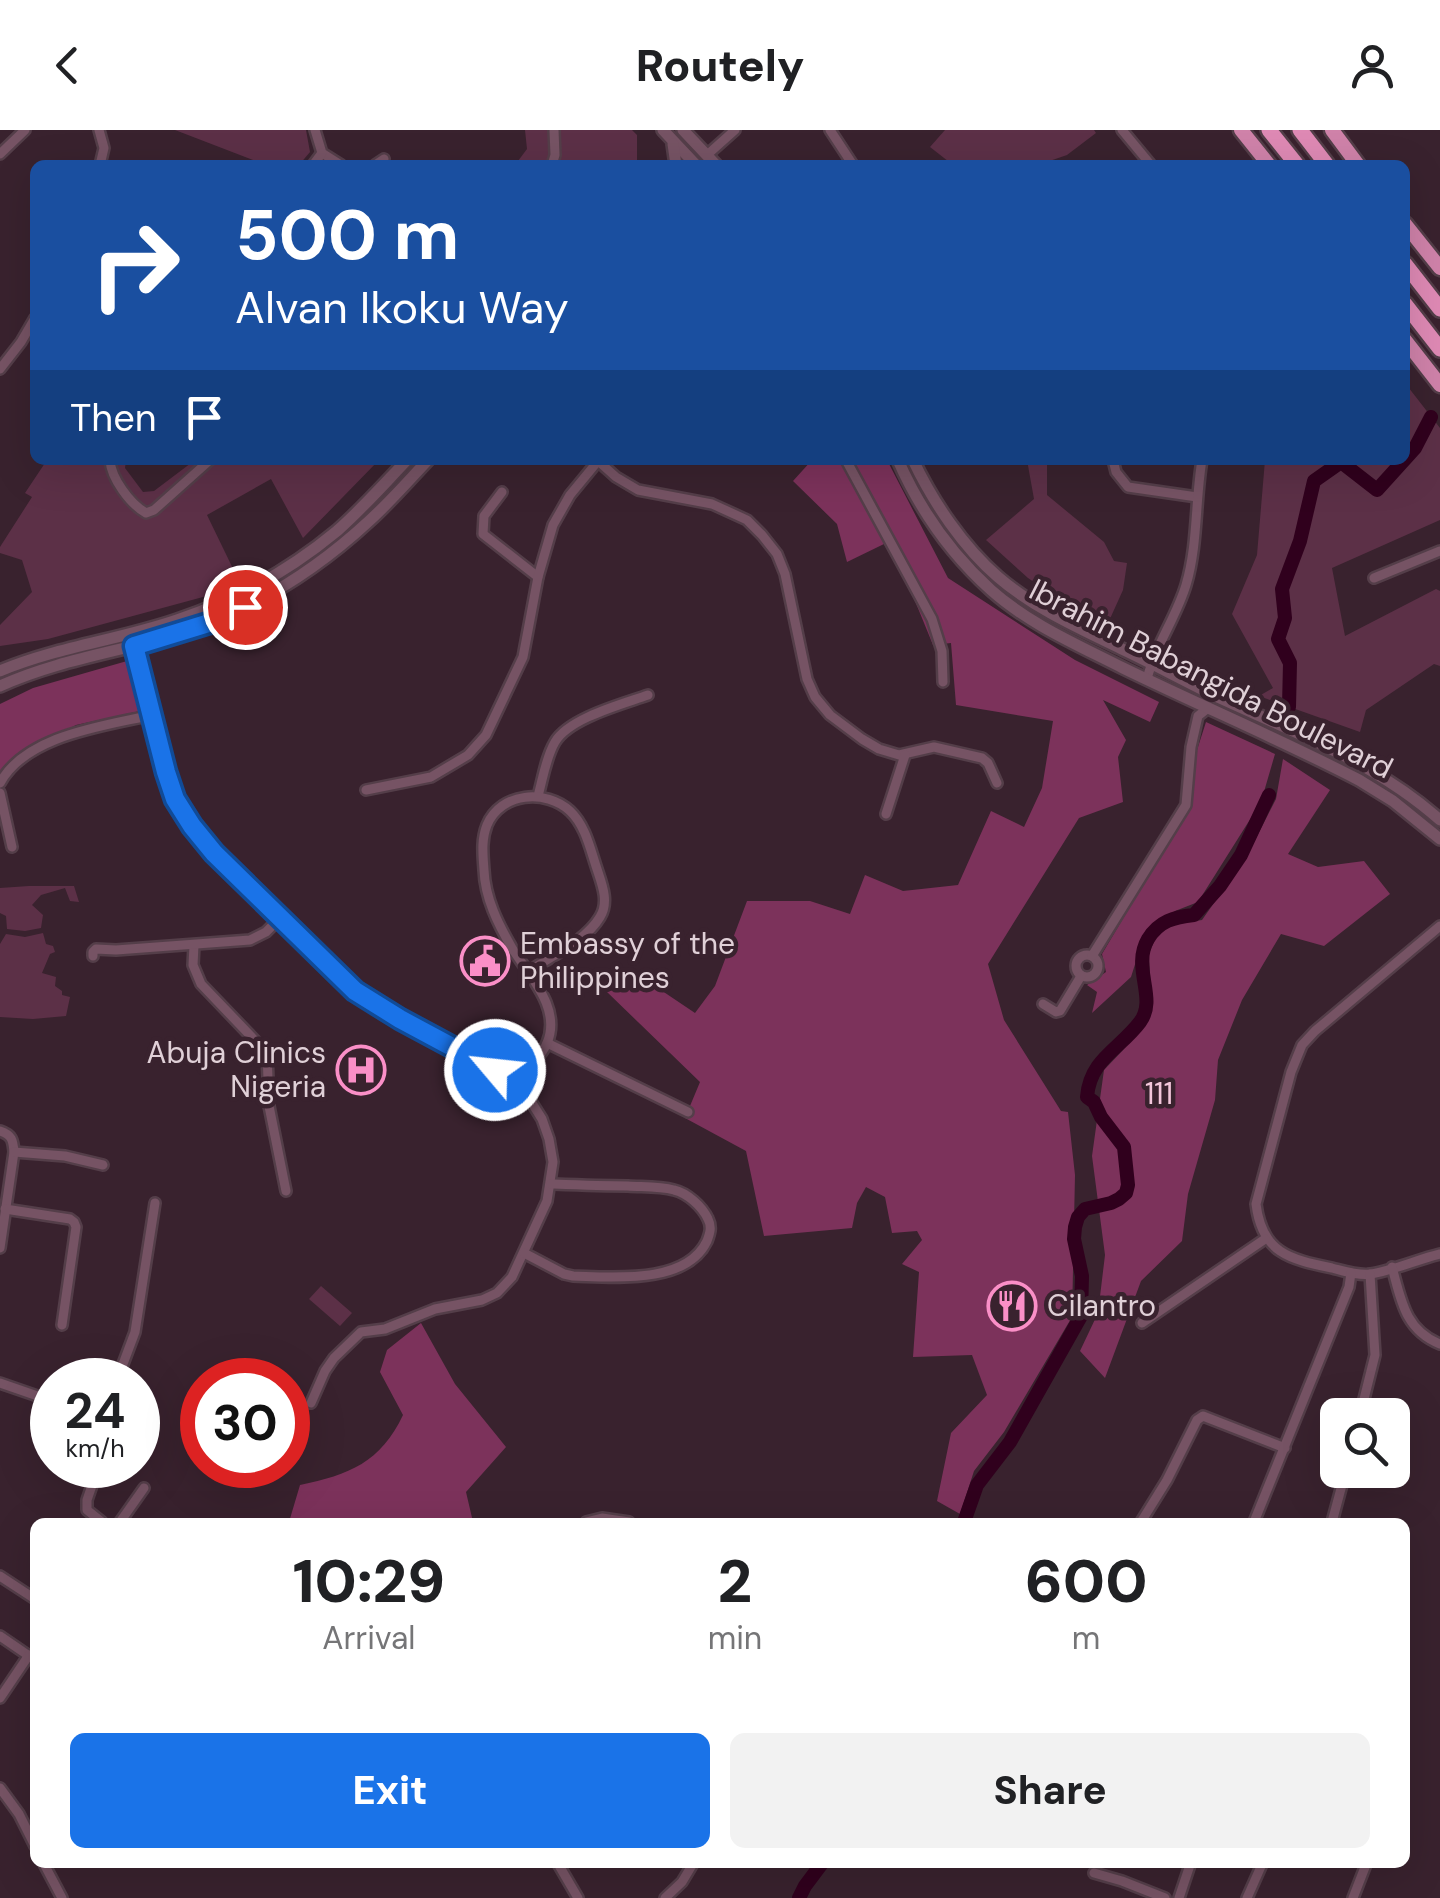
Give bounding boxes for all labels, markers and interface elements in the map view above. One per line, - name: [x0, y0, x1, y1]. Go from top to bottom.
- text: Routely: [636, 36, 804, 95]
- icon: back: [40, 38, 95, 93]
- icon: person: [1345, 38, 1400, 93]
- text: 500 m: [235, 190, 459, 281]
- icon: right: [70, 200, 200, 330]
- text: Alvan Ikoku Way: [235, 278, 569, 337]
- icon: arrive: [177, 390, 232, 445]
- text: Then: [70, 393, 157, 443]
- pin: [203, 565, 288, 650]
- street label: Ibrahim Babangida Boulevard: [1023, 570, 1400, 787]
- icon: arrive: [218, 580, 273, 635]
- place label: Embassy of the Philippines: [520, 924, 735, 997]
- public building icon: Embassy of the Philippines: [459, 935, 511, 987]
- position arrow: [443, 1018, 547, 1122]
- place label: Abuja Clinics Nigeria: [146, 1033, 326, 1106]
- hospital icon: Abuja Clinics Nigeria: [335, 1044, 387, 1096]
- park label: 111: [1145, 1074, 1173, 1113]
- restaurant icon: Cilantro: [986, 1280, 1038, 1332]
- place label: Cilantro: [1047, 1286, 1156, 1325]
- speed limit sign: 30: [180, 1358, 310, 1488]
- text: 24: [65, 1378, 126, 1444]
- map controls: [1320, 1398, 1410, 1488]
- button: search: [1320, 1398, 1410, 1488]
- text: km/h: [65, 1432, 125, 1465]
- text: 10:29: [292, 1542, 445, 1621]
- text: 2: [718, 1542, 752, 1621]
- text: 600: [1025, 1542, 1148, 1621]
- text: Arrival: [322, 1617, 415, 1659]
- text: min: [708, 1617, 762, 1659]
- text: m: [1072, 1617, 1100, 1659]
- button: Exit: [70, 1733, 710, 1848]
- button: Share: [730, 1733, 1370, 1848]

